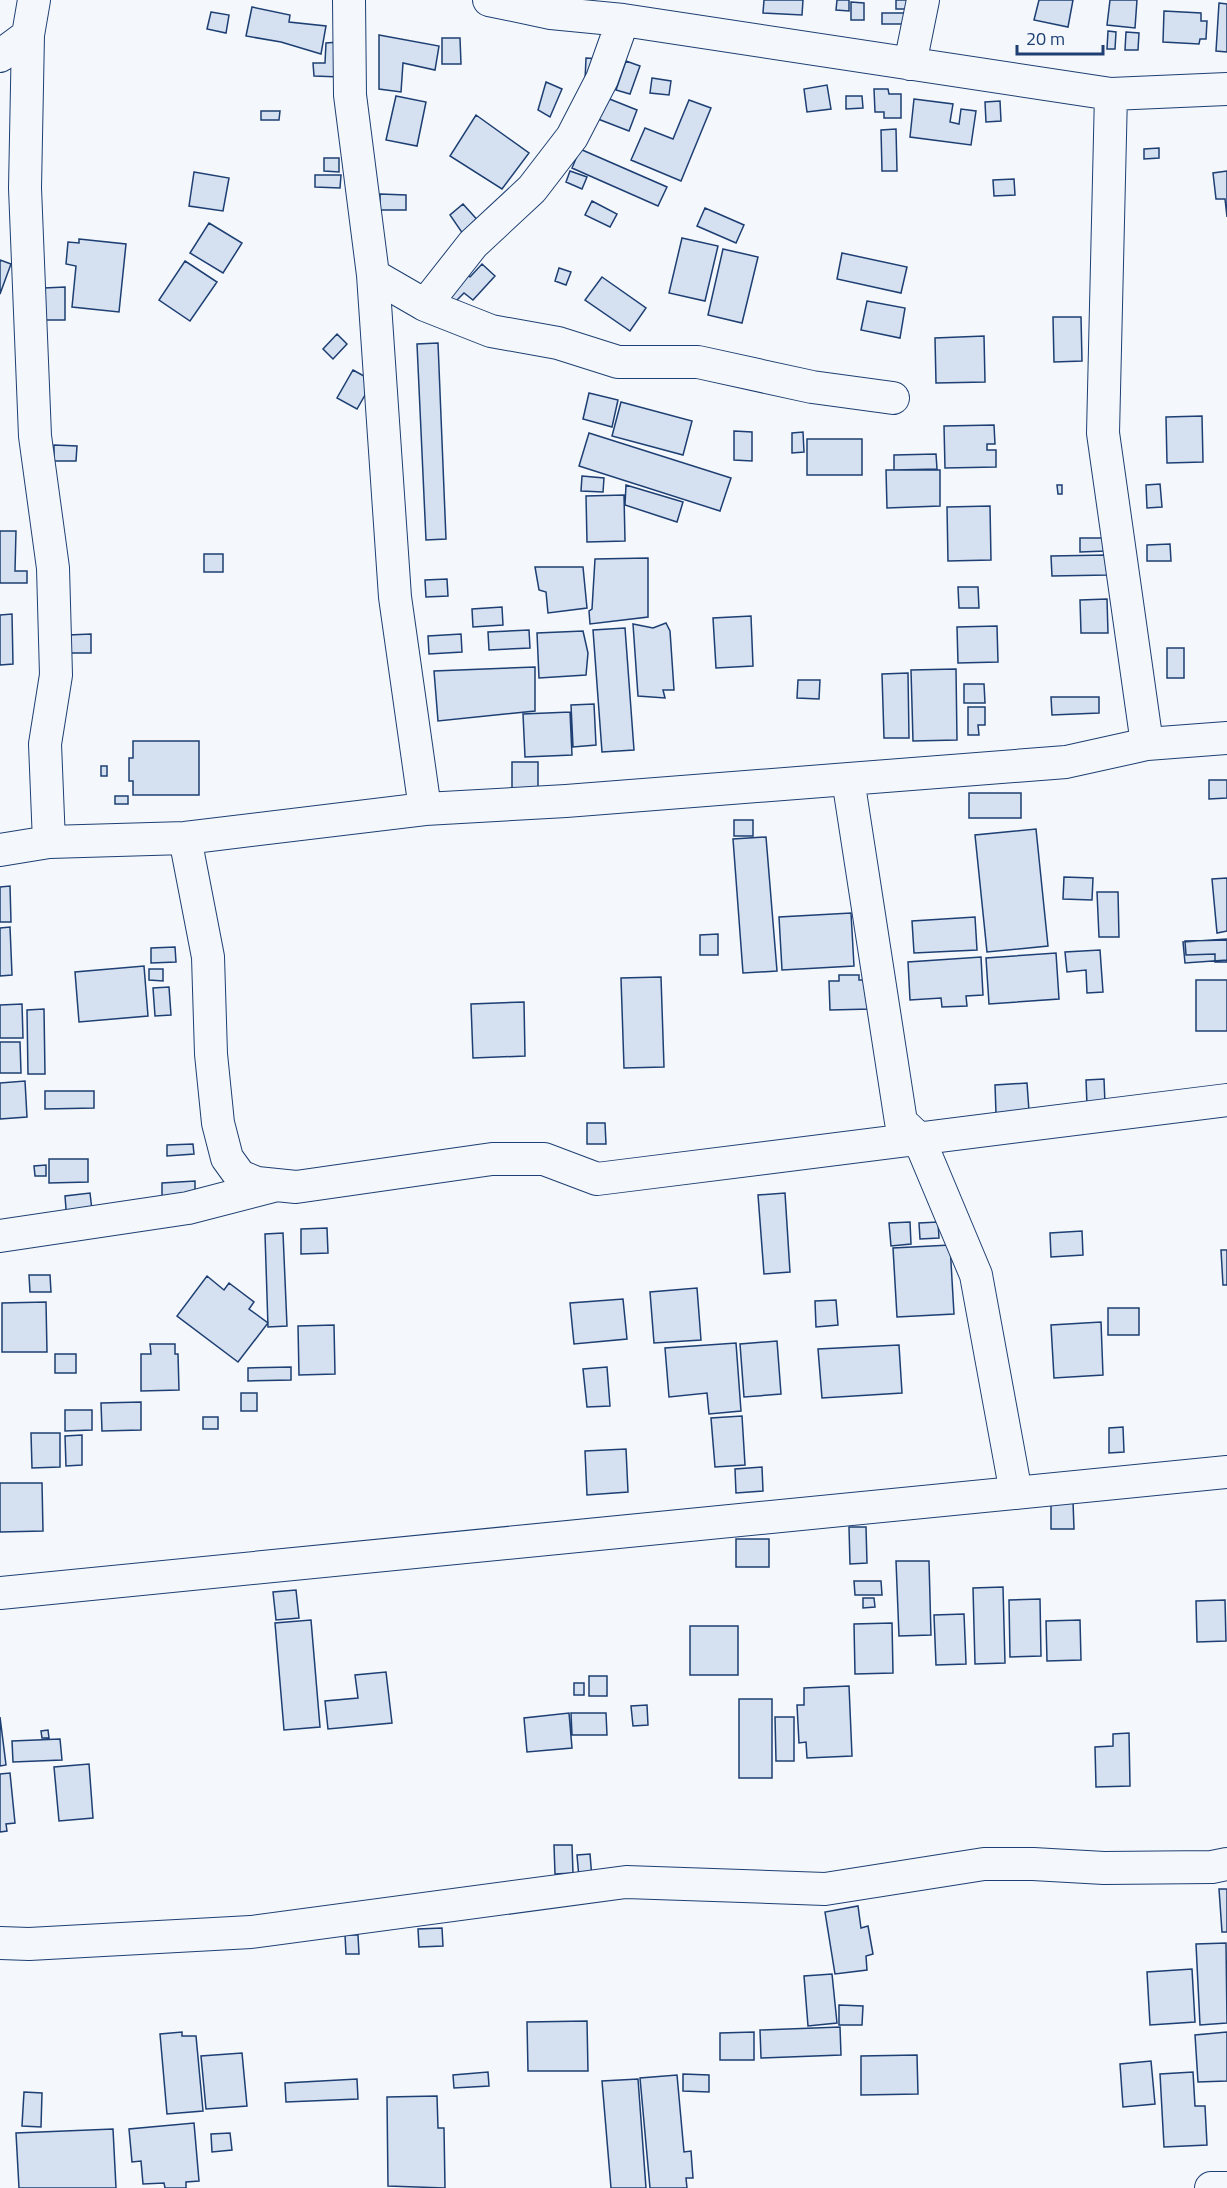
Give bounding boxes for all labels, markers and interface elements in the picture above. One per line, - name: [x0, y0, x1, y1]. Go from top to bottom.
- scale bar: [1017, 18, 1102, 56]
- text: 20 m: [1026, 25, 1065, 52]

